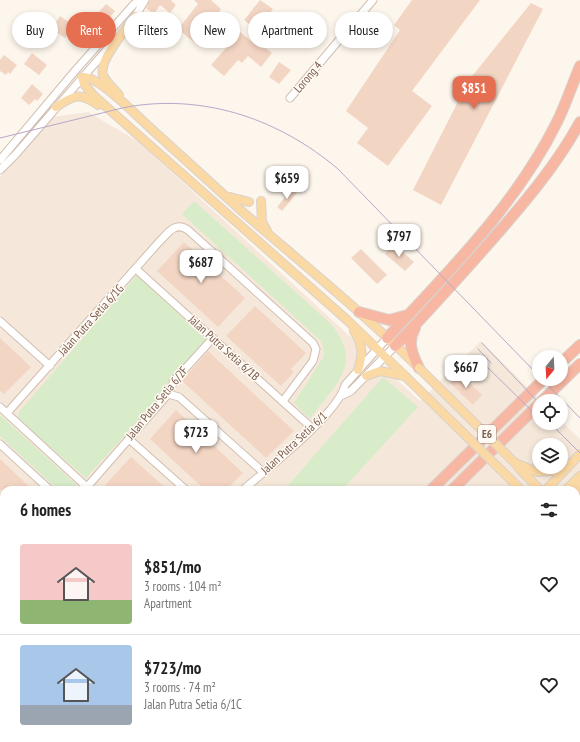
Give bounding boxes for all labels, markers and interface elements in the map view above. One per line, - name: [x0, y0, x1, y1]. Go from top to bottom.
- chip: Buy: [12, 12, 58, 48]
- chip: Rent: [66, 12, 116, 48]
- chip: Filters: [124, 12, 182, 48]
- chip: New: [190, 12, 240, 48]
- chip: Apartment: [248, 12, 327, 48]
- chip: House: [335, 12, 393, 48]
- street label: Lorong 4: [290, 57, 325, 95]
- pin: $851: [450, 76, 498, 110]
- text: $851: [462, 80, 486, 97]
- pin: $659: [263, 166, 311, 200]
- text: $659: [275, 170, 299, 187]
- pin: $797: [375, 224, 423, 258]
- text: $797: [387, 228, 411, 245]
- pin: $687: [177, 250, 225, 284]
- text: $687: [189, 254, 213, 271]
- street label: Jalan Putra Setia 6/1G: [54, 281, 127, 359]
- street label: Jalan Putra Setia 6/1B: [185, 311, 263, 384]
- north arrow: [532, 350, 568, 386]
- map controls: [532, 350, 568, 474]
- pin: $667: [442, 355, 490, 389]
- text: $667: [454, 359, 478, 376]
- street label: Jalan Putra Setia 6/2F: [122, 363, 191, 443]
- button: locate: [532, 394, 568, 430]
- street label: Jalan Putra Setia 6/1: [257, 408, 330, 478]
- pin: $723: [172, 420, 220, 454]
- text: $723: [184, 424, 208, 441]
- road number: E6: [478, 425, 496, 443]
- button: layers: [532, 438, 568, 474]
- text: 6 homes: [20, 499, 71, 521]
- icon: filters: [538, 499, 560, 521]
- text: $851/mo: [144, 556, 201, 578]
- icon: home: [52, 560, 100, 608]
- icon: heart: [538, 573, 560, 595]
- text: 3 rooms · 104 m²: [144, 578, 222, 595]
- text: Apartment: [144, 595, 192, 612]
- text: $723/mo: [144, 657, 201, 679]
- icon: home: [52, 661, 100, 709]
- icon: heart: [538, 674, 560, 696]
- text: 3 rooms · 74 m²: [144, 679, 216, 696]
- text: Jalan Putra Setia 6/1C: [144, 696, 242, 713]

